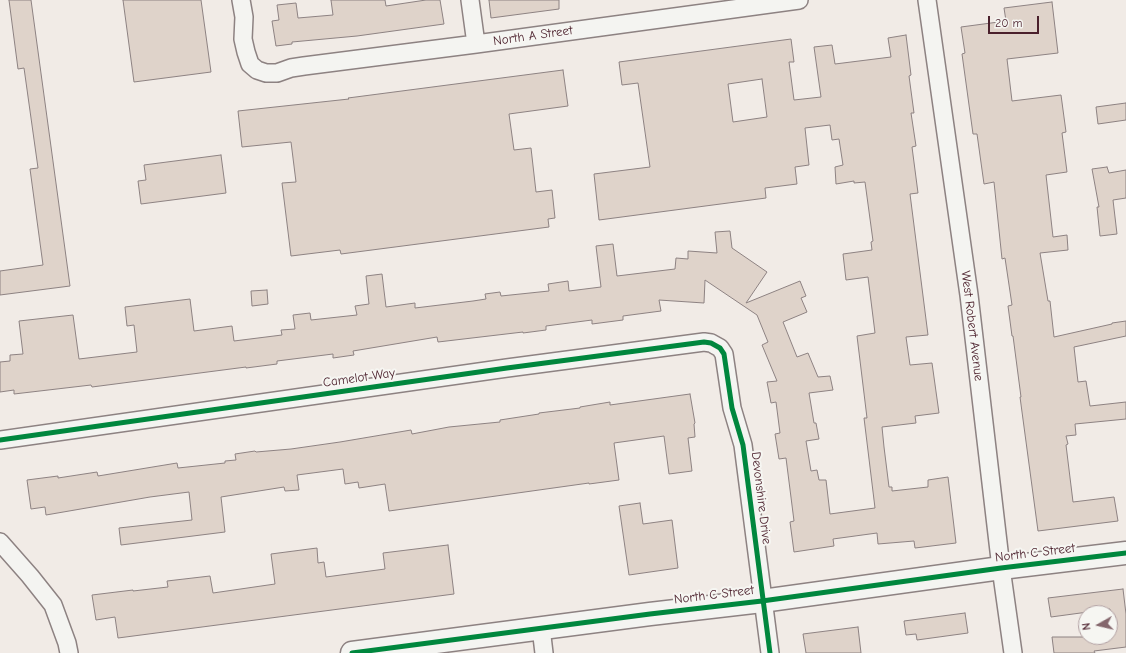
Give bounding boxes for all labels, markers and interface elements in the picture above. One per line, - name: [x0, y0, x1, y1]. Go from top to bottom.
- scale bar: [990, 8, 1041, 34]
- text: 20 m: [995, 16, 1023, 30]
- street label: North A Street: [492, 23, 574, 49]
- street label: West Robert Avenue: [957, 270, 987, 382]
- street label: Camelot Way: [322, 365, 396, 391]
- street label: Devonshire Drive: [748, 451, 774, 545]
- street label: North C Street: [994, 540, 1076, 566]
- street label: North C Street: [673, 582, 755, 608]
- north arrow: [1078, 605, 1118, 645]
- text: N: [1080, 622, 1094, 631]

